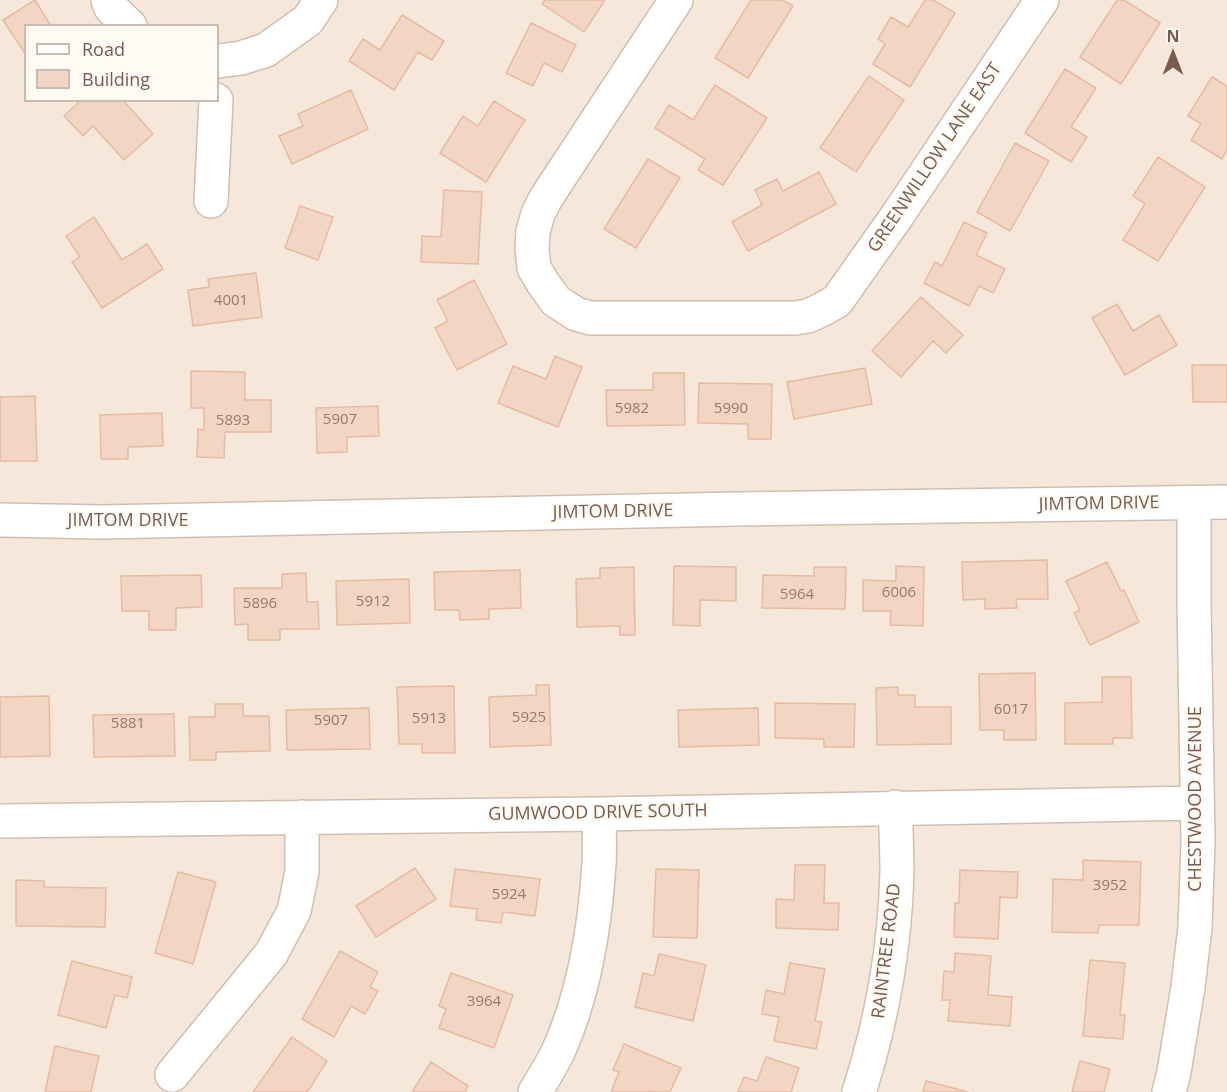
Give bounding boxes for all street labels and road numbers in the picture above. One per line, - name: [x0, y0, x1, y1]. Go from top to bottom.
- street label: GREENWILLOW LANE EAST: [864, 59, 1006, 257]
- street label: JIMTOM DRIVE: [1038, 492, 1160, 516]
- street label: JIMTOM DRIVE: [552, 500, 674, 524]
- street label: JIMTOM DRIVE: [68, 510, 188, 532]
- street label: CHESTWOOD AVENUE: [1185, 706, 1207, 892]
- street label: GUMWOOD DRIVE SOUTH: [488, 800, 708, 826]
- street label: RAINTREE ROAD: [868, 882, 906, 1020]

